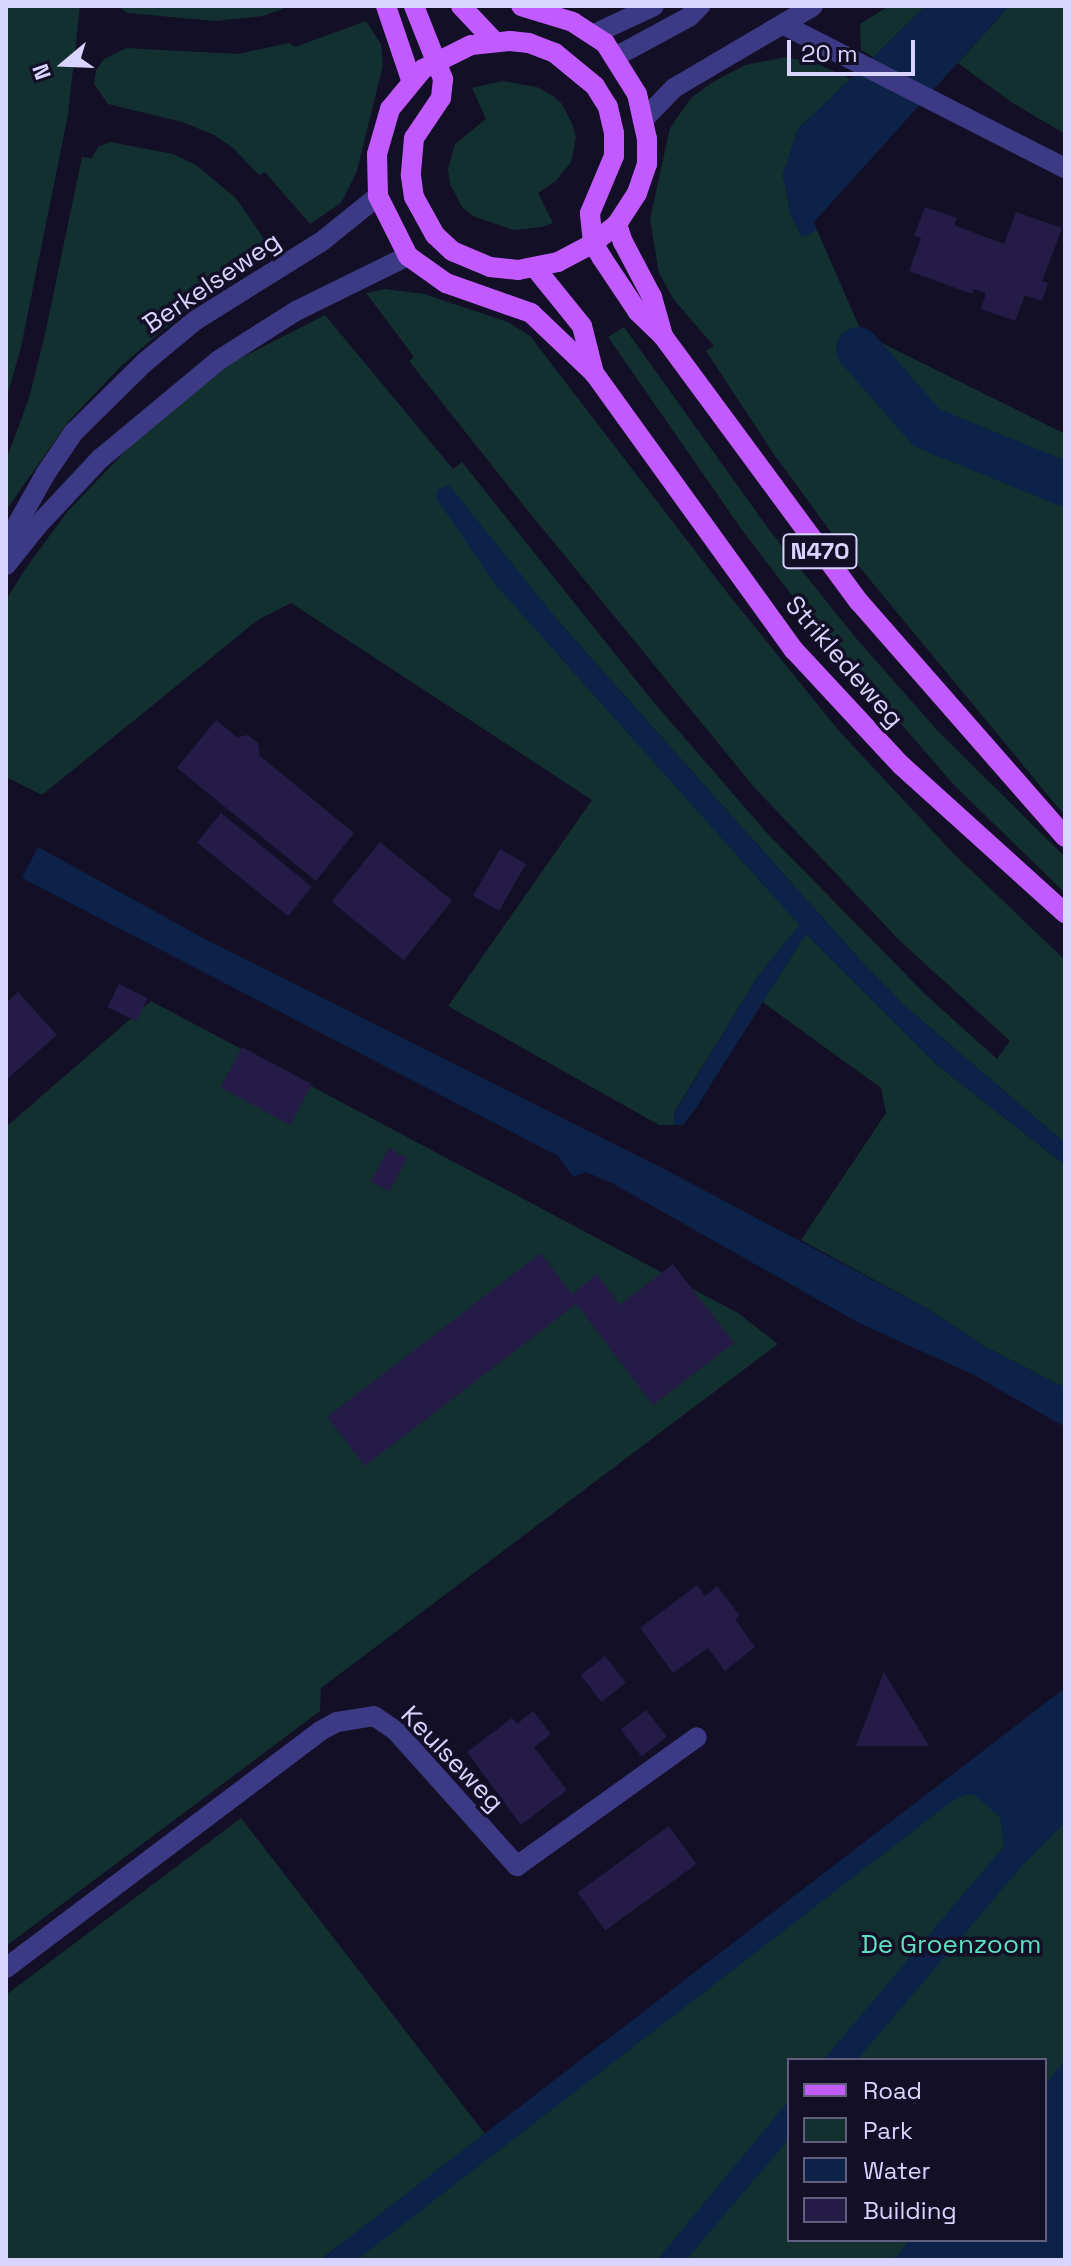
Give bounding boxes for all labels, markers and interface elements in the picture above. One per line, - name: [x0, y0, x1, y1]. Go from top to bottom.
- north arrow: [24, 24, 104, 104]
- scale bar: [791, 24, 919, 74]
- text: 20 m: [801, 38, 858, 69]
- text: N: [26, 60, 57, 83]
- street label: Berkelseweg: [137, 226, 287, 340]
- road number: N470: [782, 531, 858, 571]
- street label: Strikledeweg: [778, 590, 910, 734]
- street label: Keulseweg: [394, 1700, 510, 1818]
- park label: De Groenzoom: [861, 1929, 1041, 1961]
- legend: [787, 2058, 1047, 2242]
- text: Road: [863, 2075, 922, 2106]
- text: Park: [863, 2115, 913, 2146]
- text: Water: [863, 2155, 931, 2186]
- text: Building: [863, 2195, 957, 2226]

